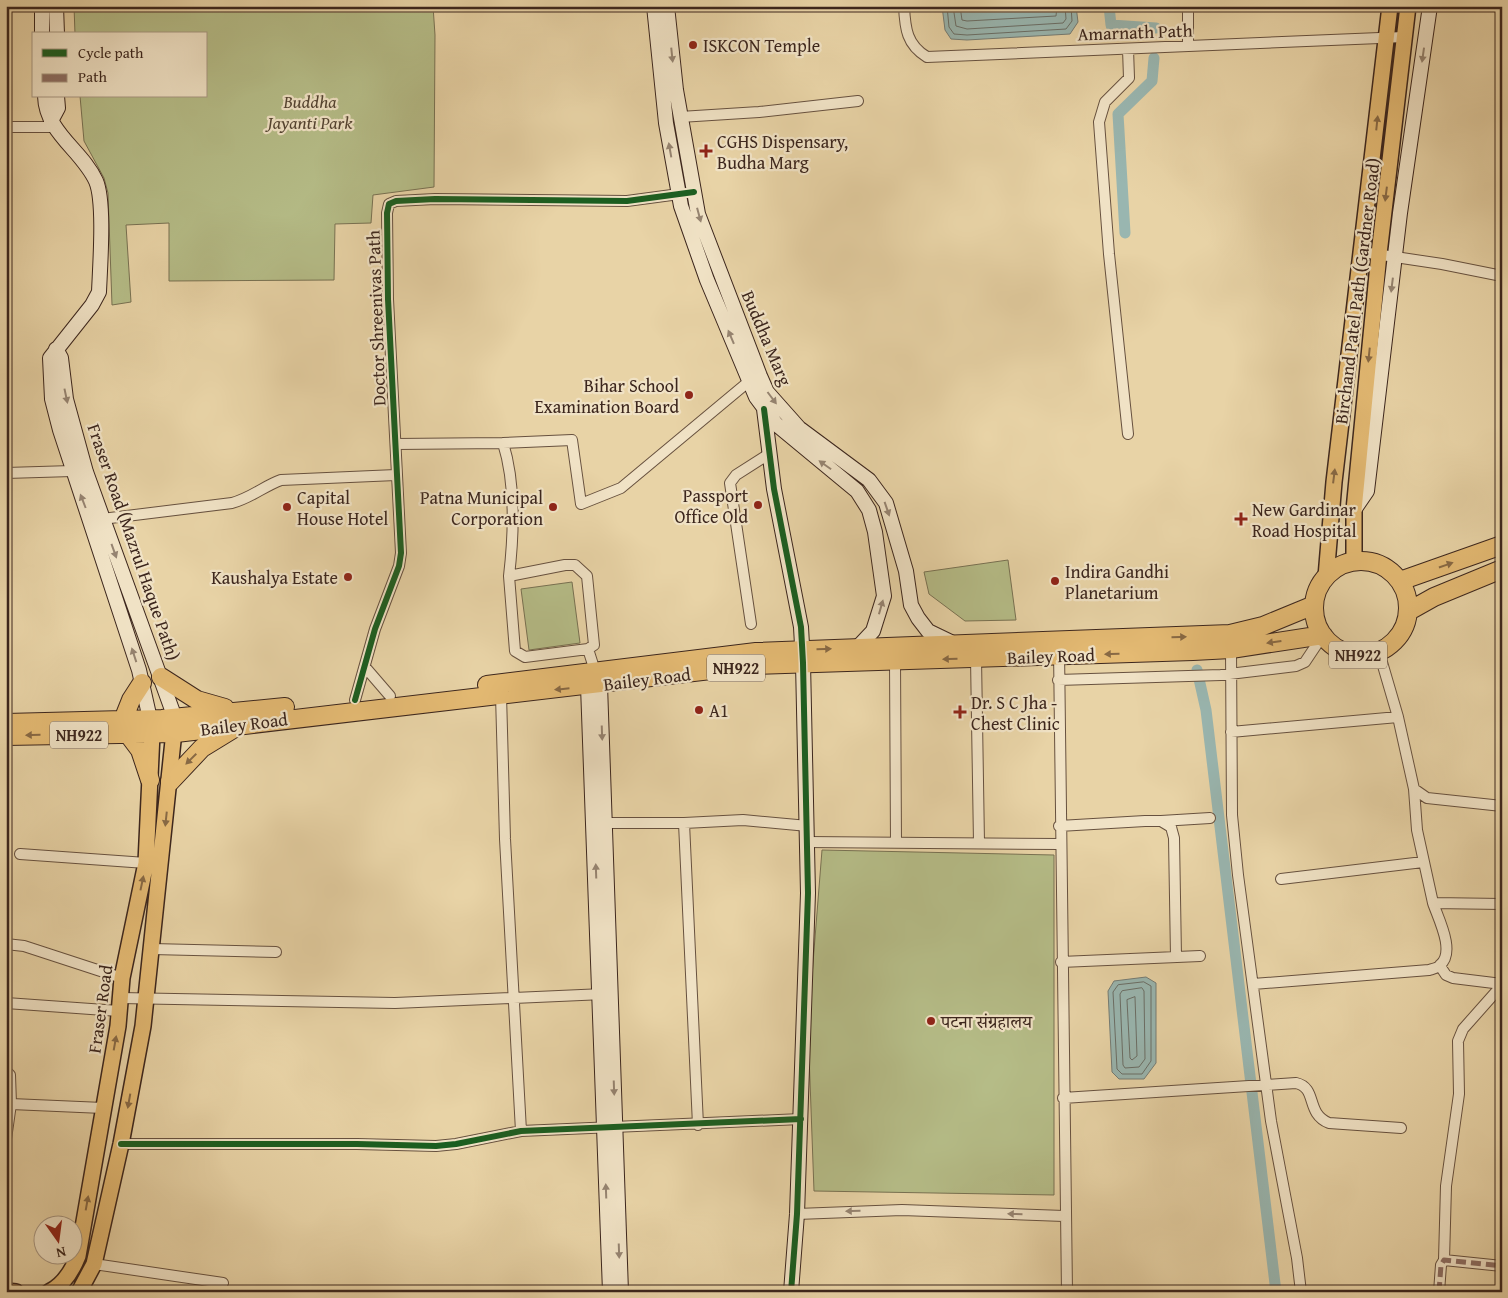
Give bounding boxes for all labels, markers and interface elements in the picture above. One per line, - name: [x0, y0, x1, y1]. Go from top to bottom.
- street label: Amarnath Path: [1077, 16, 1193, 48]
- legend: [32, 32, 208, 98]
- place label: ISKCON Temple: [703, 32, 820, 59]
- marker: ISKCON Temple: [687, 39, 699, 51]
- text: Cycle path: [78, 42, 144, 63]
- one-way arrow: [668, 47, 676, 63]
- one-way arrow: [1419, 47, 1427, 63]
- text: Path: [78, 66, 107, 87]
- park label: Buddha Jayanti Park: [265, 88, 353, 136]
- one-way arrow: [1373, 115, 1381, 131]
- place label: CGHS Dispensary, Budha Marg: [717, 128, 848, 176]
- one-way arrow: [666, 141, 674, 157]
- marker: CGHS Dispensary, Budha Marg: [699, 144, 713, 158]
- street label: Birchand Patel Path (Gardner Road): [1327, 156, 1387, 426]
- one-way arrow: [1382, 186, 1390, 202]
- one-way arrow: [695, 207, 703, 222]
- street label: Doctor Shreenivas Path: [359, 230, 393, 406]
- one-way arrow: [1388, 277, 1396, 293]
- street label: Buddha Marg: [735, 286, 799, 390]
- one-way arrow: [726, 330, 734, 344]
- one-way arrow: [1365, 348, 1373, 364]
- place label: Bihar School Examination Board: [534, 372, 679, 420]
- one-way arrow: [62, 389, 70, 404]
- marker: Bihar School Examination Board: [683, 389, 695, 401]
- one-way arrow: [767, 391, 778, 404]
- street label: Fraser Road (Mazrul Haque Path): [81, 420, 187, 664]
- one-way arrow: [818, 460, 832, 470]
- one-way arrow: [1331, 467, 1339, 483]
- place label: Passport Office Old: [674, 482, 749, 530]
- place label: Capital House Hotel: [297, 484, 388, 532]
- place label: Patna Municipal Corporation: [420, 484, 543, 532]
- one-way arrow: [79, 493, 87, 508]
- place label: New Gardinar Road Hospital: [1252, 496, 1357, 544]
- marker: Passport Office Old: [752, 499, 764, 511]
- marker: Capital House Hotel: [281, 501, 293, 513]
- marker: Patna Municipal Corporation: [547, 501, 559, 513]
- one-way arrow: [883, 502, 891, 517]
- marker: New Gardinar Road Hospital: [1234, 512, 1248, 526]
- one-way arrow: [111, 544, 118, 559]
- place label: Indira Gandhi Planetarium: [1065, 558, 1169, 606]
- one-way arrow: [1439, 561, 1454, 569]
- place label: Kaushalya Estate: [211, 564, 338, 591]
- marker: Kaushalya Estate: [342, 571, 354, 583]
- marker: Indira Gandhi Planetarium: [1049, 575, 1061, 587]
- one-way arrow: [877, 599, 885, 614]
- one-way arrow: [1171, 633, 1187, 641]
- one-way arrow: [1266, 639, 1282, 647]
- street label: Bailey Road: [1007, 641, 1096, 671]
- road number: NH922: [1329, 642, 1387, 668]
- one-way arrow: [817, 645, 833, 653]
- one-way arrow: [130, 648, 137, 663]
- one-way arrow: [1104, 650, 1120, 658]
- road number: NH922: [707, 654, 765, 681]
- one-way arrow: [942, 656, 958, 664]
- street label: Bailey Road: [602, 660, 693, 698]
- one-way arrow: [553, 685, 569, 693]
- place label: Dr. S C Jha - Chest Clinic: [971, 689, 1060, 737]
- place label: A1: [709, 697, 729, 724]
- marker: A1: [693, 704, 705, 716]
- street label: Bailey Road: [199, 705, 290, 743]
- marker: Dr. S C Jha - Chest Clinic: [953, 705, 967, 719]
- road number: NH922: [50, 722, 108, 748]
- one-way arrow: [598, 726, 606, 742]
- one-way arrow: [25, 731, 41, 739]
- one-way arrow: [185, 753, 197, 765]
- one-way arrow: [162, 811, 170, 827]
- one-way arrow: [591, 863, 599, 879]
- one-way arrow: [138, 875, 146, 890]
- street label: Fraser Road: [80, 963, 120, 1055]
- place label: पटना संग्रहालय: [940, 1008, 1033, 1035]
- marker: पटना संग्रहालय: [925, 1015, 937, 1027]
- one-way arrow: [111, 1034, 119, 1050]
- one-way arrow: [611, 1081, 619, 1097]
- one-way arrow: [125, 1093, 133, 1109]
- one-way arrow: [602, 1182, 610, 1198]
- one-way arrow: [83, 1194, 91, 1210]
- one-way arrow: [845, 1207, 861, 1215]
- one-way arrow: [1007, 1210, 1023, 1218]
- north arrow: [32, 1216, 82, 1266]
- text: N: [54, 1242, 68, 1264]
- one-way arrow: [616, 1243, 624, 1259]

